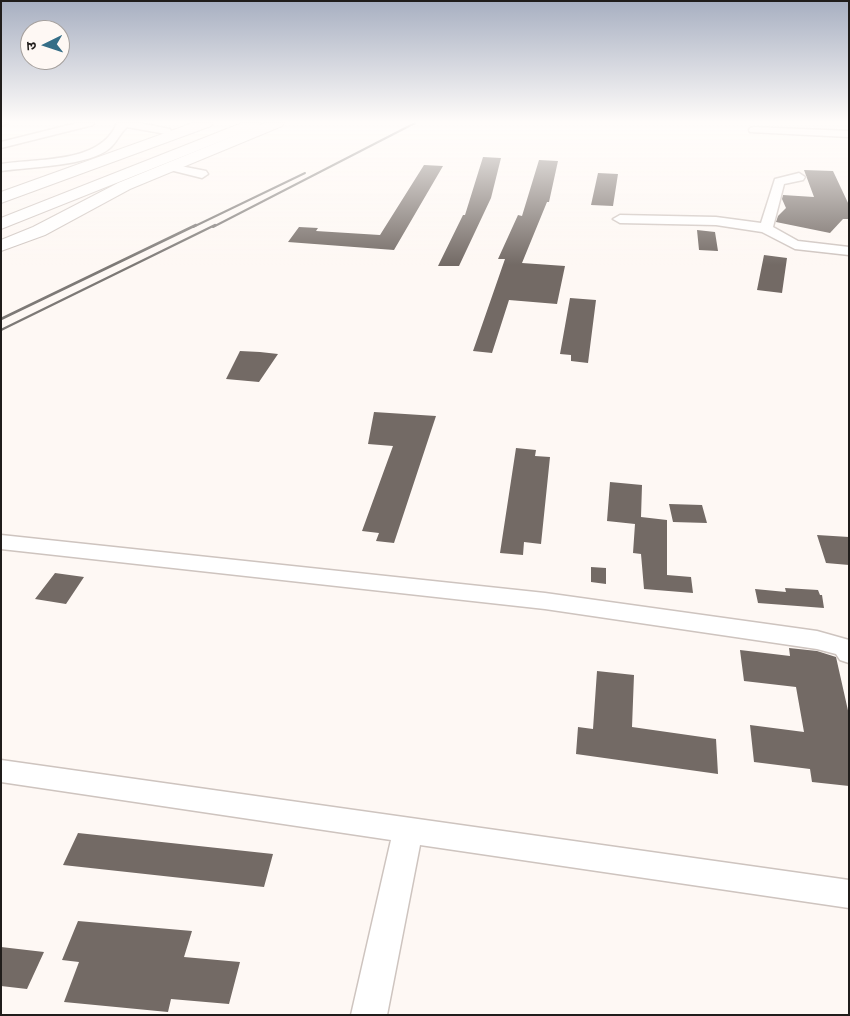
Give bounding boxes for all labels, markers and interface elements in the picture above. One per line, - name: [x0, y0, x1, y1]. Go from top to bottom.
- north arrow: [20, 20, 70, 70]
- text: उ: [22, 41, 40, 51]

